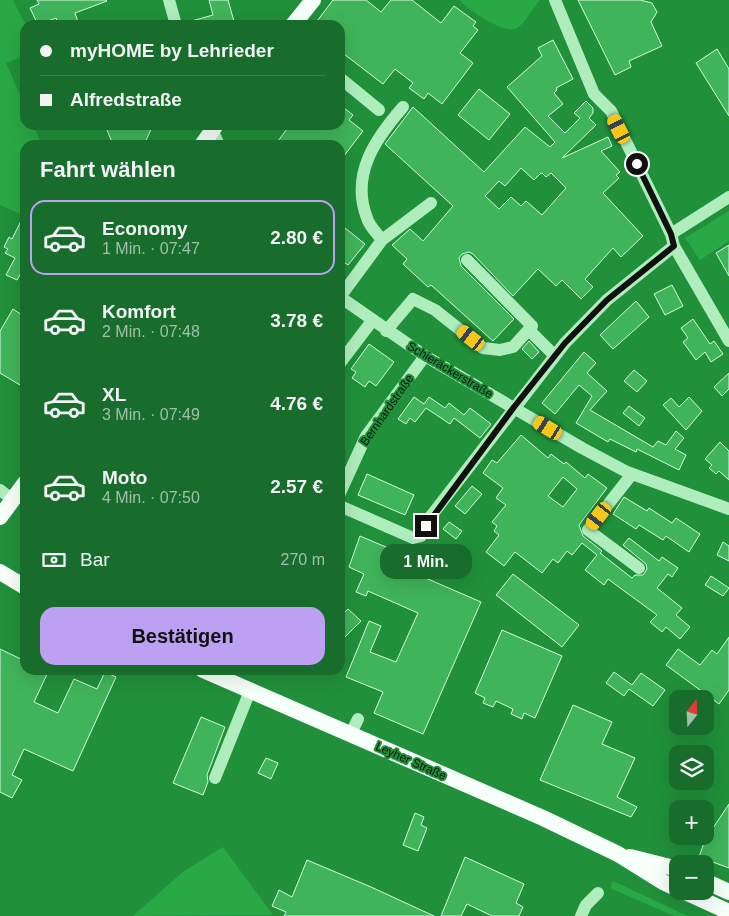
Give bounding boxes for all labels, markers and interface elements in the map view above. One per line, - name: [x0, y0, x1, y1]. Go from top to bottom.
- text: myHOME by Lehrieder: [70, 40, 274, 61]
- text: Alfredstraße: [70, 89, 182, 110]
- car: [605, 112, 632, 146]
- route start: [626, 153, 648, 175]
- text: Fahrt wählen: [40, 157, 176, 182]
- icon: car: [42, 215, 87, 260]
- text: Economy: [102, 218, 188, 239]
- text: 2.80 €: [270, 227, 323, 248]
- text: 1 Min. · 07:47: [102, 240, 200, 257]
- icon: car: [42, 298, 87, 343]
- text: Komfort: [102, 301, 176, 322]
- text: 3.78 €: [270, 310, 323, 331]
- text: 2 Min. · 07:48: [102, 323, 200, 340]
- car: [454, 323, 487, 353]
- street label: Schieräckerstraße: [405, 339, 496, 401]
- street label: Bernhardstraße: [357, 372, 417, 448]
- icon: car: [42, 381, 87, 426]
- text: XL: [102, 384, 126, 405]
- text: 4.76 €: [270, 393, 323, 414]
- text: 3 Min. · 07:49: [102, 406, 200, 423]
- car: [531, 414, 564, 442]
- icon: car: [42, 464, 87, 509]
- text: Moto: [102, 467, 147, 488]
- text: 2.57 €: [270, 476, 323, 497]
- text: 4 Min. · 07:50: [102, 489, 200, 506]
- car: [583, 500, 614, 532]
- route end: [415, 515, 437, 537]
- callout: 1 Min.: [380, 544, 472, 578]
- icon: cash: [40, 546, 68, 574]
- text: Bar: [80, 549, 110, 570]
- text: 270 m: [281, 551, 325, 568]
- text: 1 Min.: [403, 553, 449, 570]
- button: Bestätigen: [40, 607, 325, 665]
- north arrow: [669, 690, 714, 735]
- map controls: [669, 690, 714, 900]
- street label: Leyher Straße: [373, 739, 449, 783]
- button: layers: [669, 745, 714, 790]
- button: +: [669, 800, 714, 845]
- button: −: [669, 855, 714, 900]

